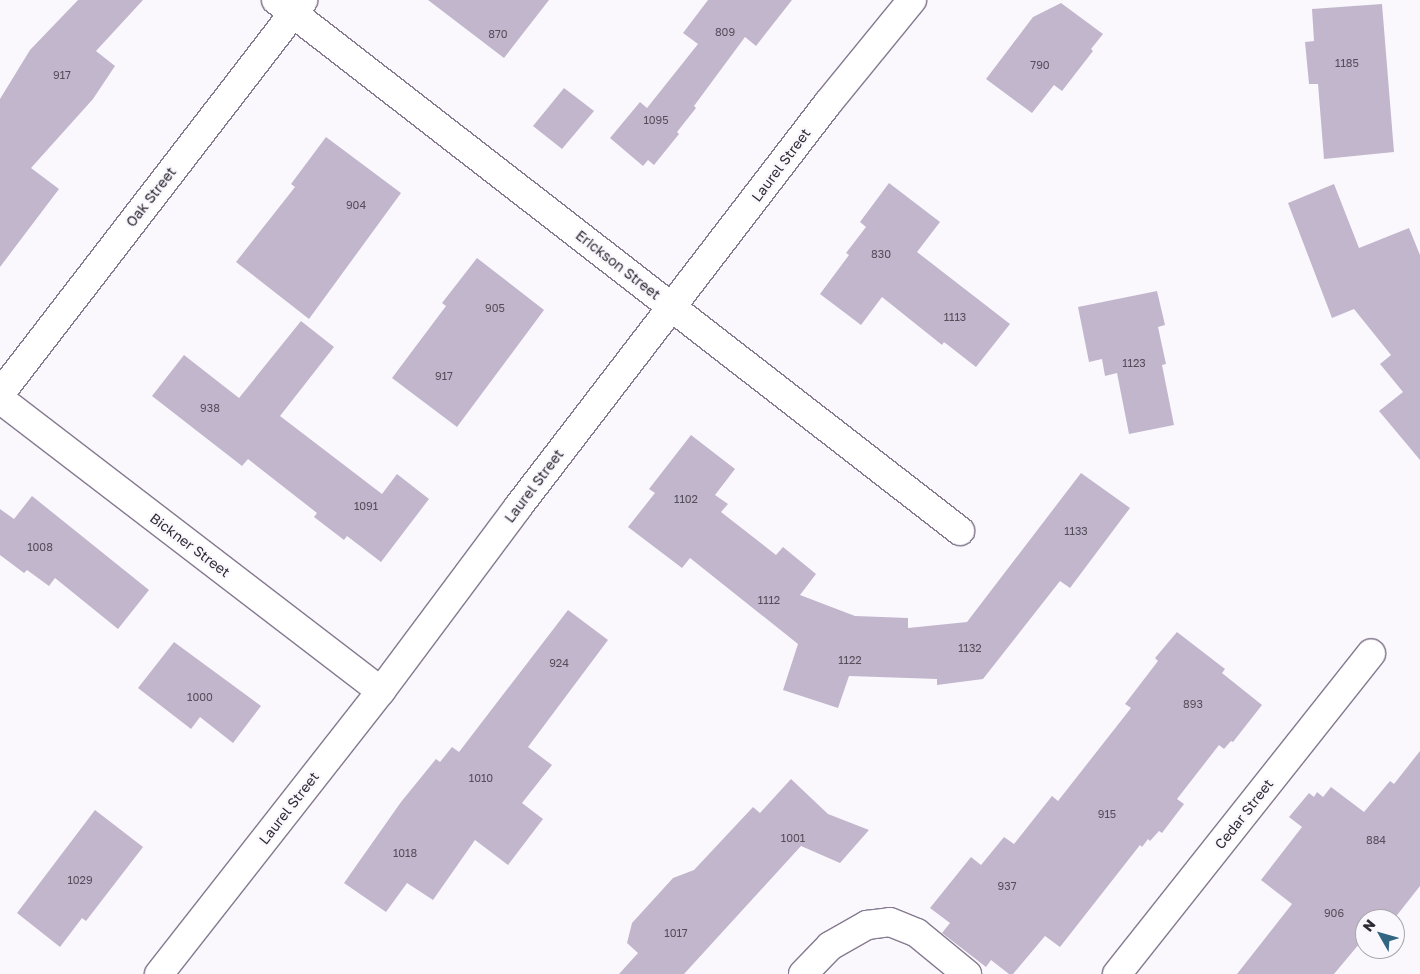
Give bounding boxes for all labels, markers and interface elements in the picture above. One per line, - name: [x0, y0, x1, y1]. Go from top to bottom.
- house number: 809: [715, 25, 735, 39]
- house number: 870: [488, 27, 508, 41]
- house number: 1185: [1335, 56, 1359, 70]
- house number: 790: [1030, 58, 1050, 72]
- house number: 917: [53, 68, 71, 82]
- house number: 1095: [643, 113, 669, 127]
- street label: Laurel Street: [748, 125, 814, 205]
- street label: Oak Street: [122, 164, 180, 230]
- house number: 904: [346, 198, 366, 212]
- street label: Erickson Street: [572, 227, 664, 303]
- house number: 830: [871, 247, 891, 261]
- house number: 905: [485, 301, 505, 315]
- house number: 1113: [944, 310, 966, 324]
- house number: 1123: [1122, 356, 1146, 370]
- house number: 917: [435, 369, 453, 383]
- house number: 938: [200, 401, 220, 415]
- street label: Laurel Street: [501, 446, 567, 526]
- house number: 1102: [674, 492, 698, 506]
- house number: 1091: [354, 499, 378, 513]
- street label: Bickner Street: [147, 509, 233, 581]
- house number: 1133: [1064, 524, 1088, 538]
- house number: 1008: [27, 540, 53, 554]
- house number: 1112: [758, 593, 780, 607]
- house number: 1132: [958, 641, 982, 655]
- house number: 1122: [838, 653, 862, 667]
- house number: 924: [549, 656, 569, 670]
- house number: 1000: [187, 690, 213, 704]
- house number: 893: [1183, 697, 1203, 711]
- street label: Laurel Street: [255, 768, 323, 848]
- house number: 1010: [469, 771, 493, 785]
- street label: Cedar Street: [1211, 776, 1277, 852]
- house number: 915: [1098, 807, 1116, 821]
- house number: 1001: [781, 831, 805, 845]
- house number: 884: [1366, 833, 1386, 847]
- house number: 1018: [393, 846, 417, 860]
- house number: 1029: [67, 873, 93, 887]
- house number: 937: [998, 879, 1016, 893]
- house number: 906: [1324, 906, 1344, 920]
- north arrow: [1355, 909, 1405, 959]
- text: N: [1359, 916, 1379, 935]
- house number: 1017: [664, 926, 688, 940]

